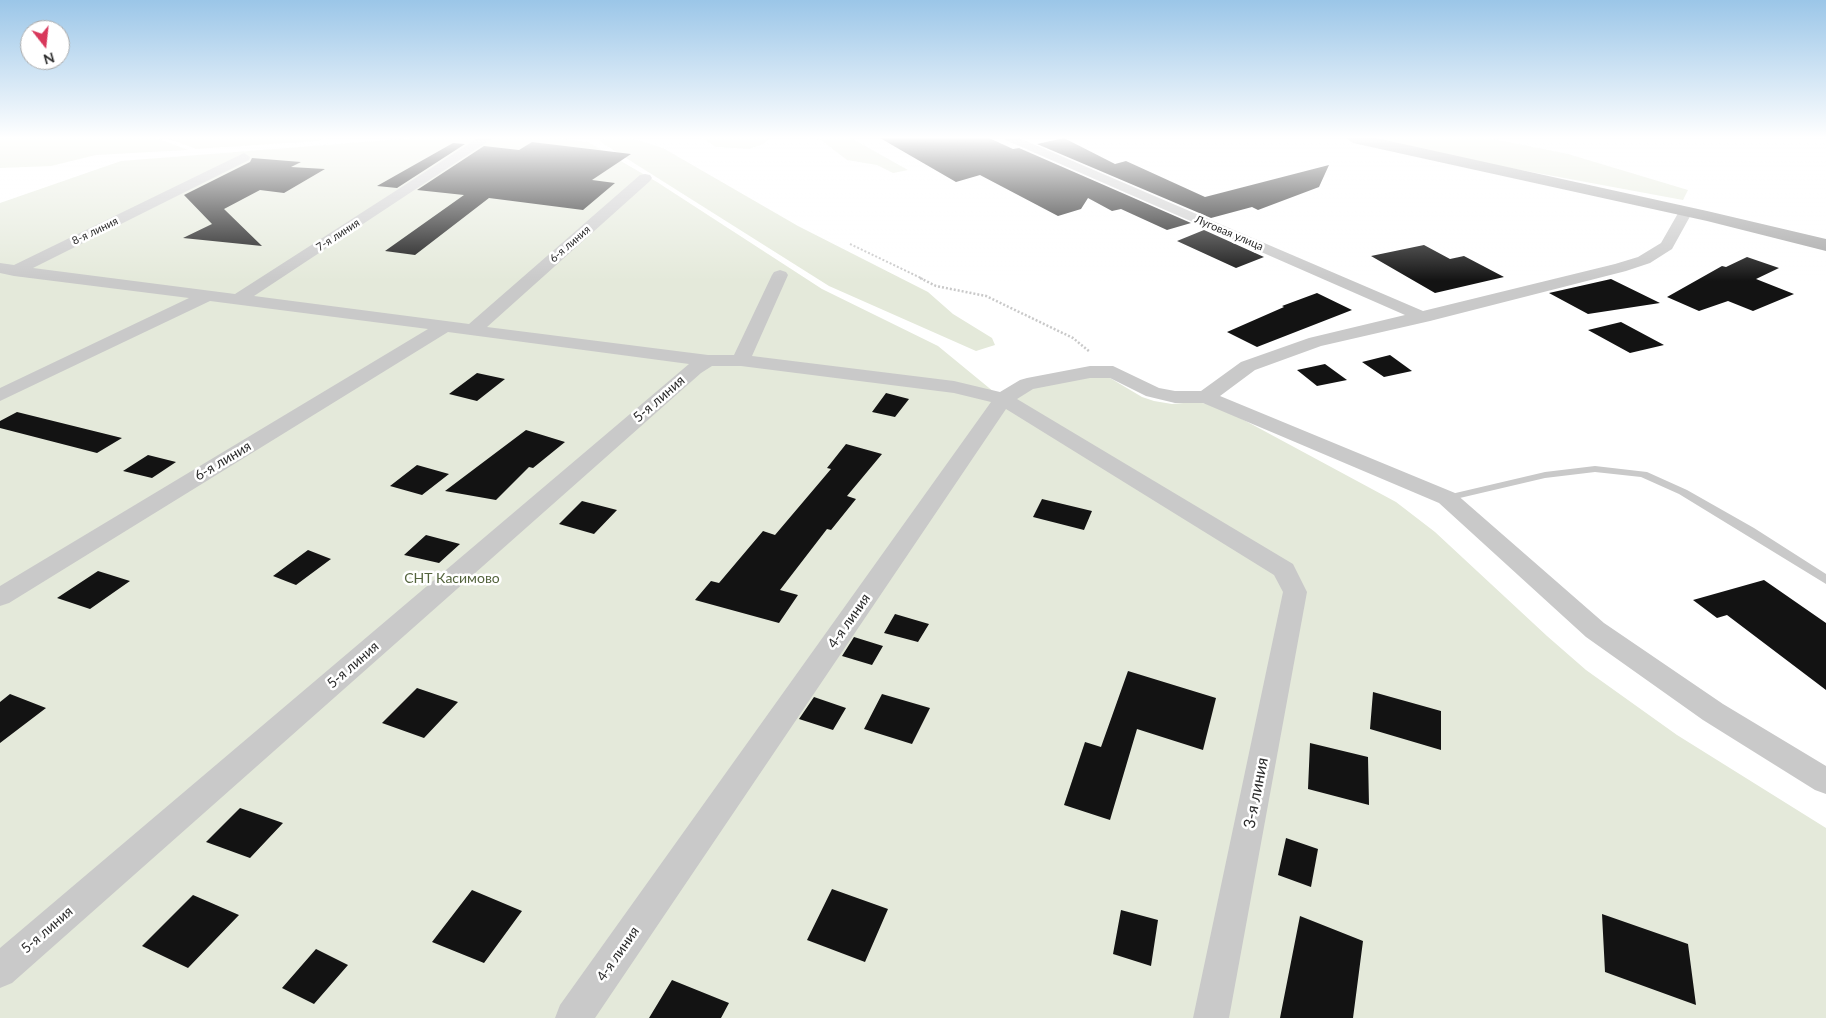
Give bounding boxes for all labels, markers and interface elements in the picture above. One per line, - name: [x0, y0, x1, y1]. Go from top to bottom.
- north arrow: [20, 20, 70, 70]
- text: N: [41, 49, 57, 69]
- street label: Луговая улица: [1193, 213, 1265, 253]
- street label: 8-я линия: [70, 214, 120, 248]
- street label: 7-я линия: [314, 216, 362, 254]
- street label: 6-я линия: [547, 223, 593, 265]
- street label: 5-я линия: [630, 372, 688, 426]
- street label: 6-я линия: [192, 438, 254, 484]
- park label: СНТ Касимово: [404, 570, 500, 586]
- street label: 4-я линия: [824, 590, 874, 652]
- street label: 5-я линия: [324, 638, 382, 692]
- street label: 3-я линия: [1240, 756, 1272, 830]
- street label: 5-я линия: [18, 903, 76, 957]
- street label: 4-я линия: [593, 923, 643, 985]

